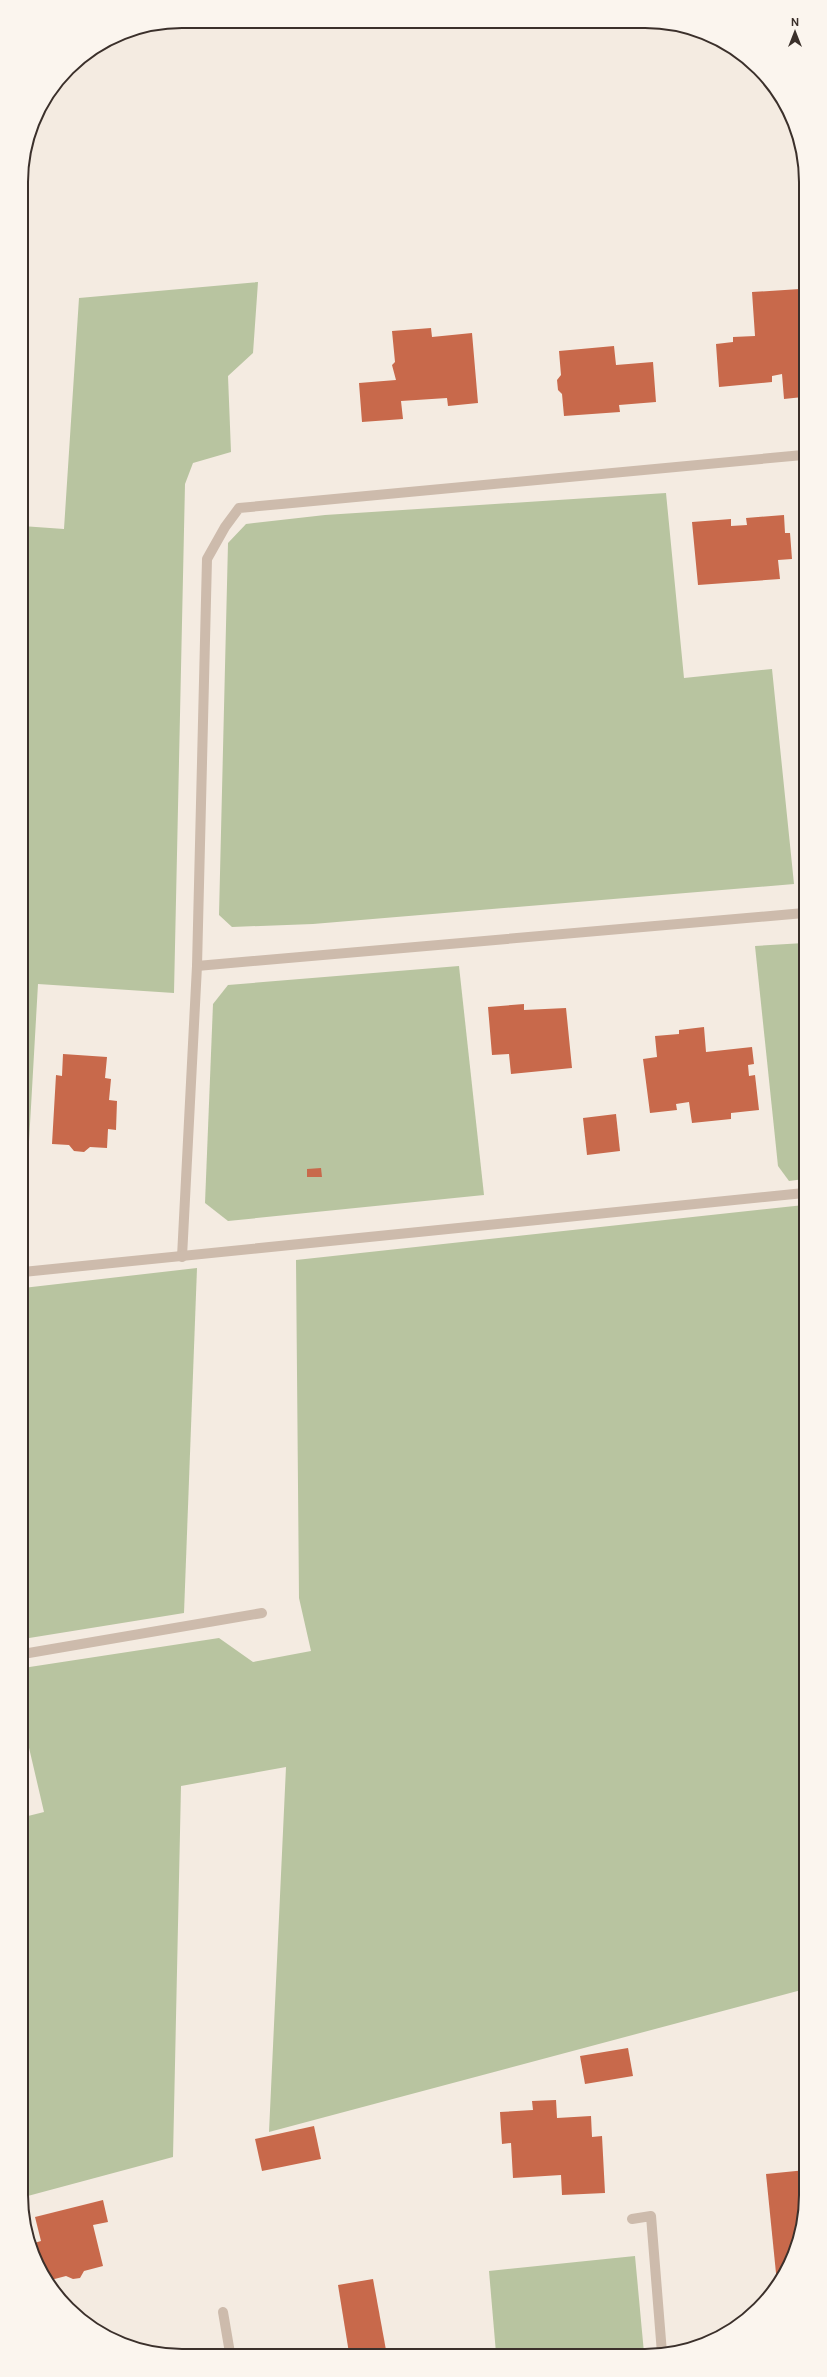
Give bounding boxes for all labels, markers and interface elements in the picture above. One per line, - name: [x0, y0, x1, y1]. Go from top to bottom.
- north arrow: [775, 12, 815, 52]
- text: N: [791, 15, 799, 29]

